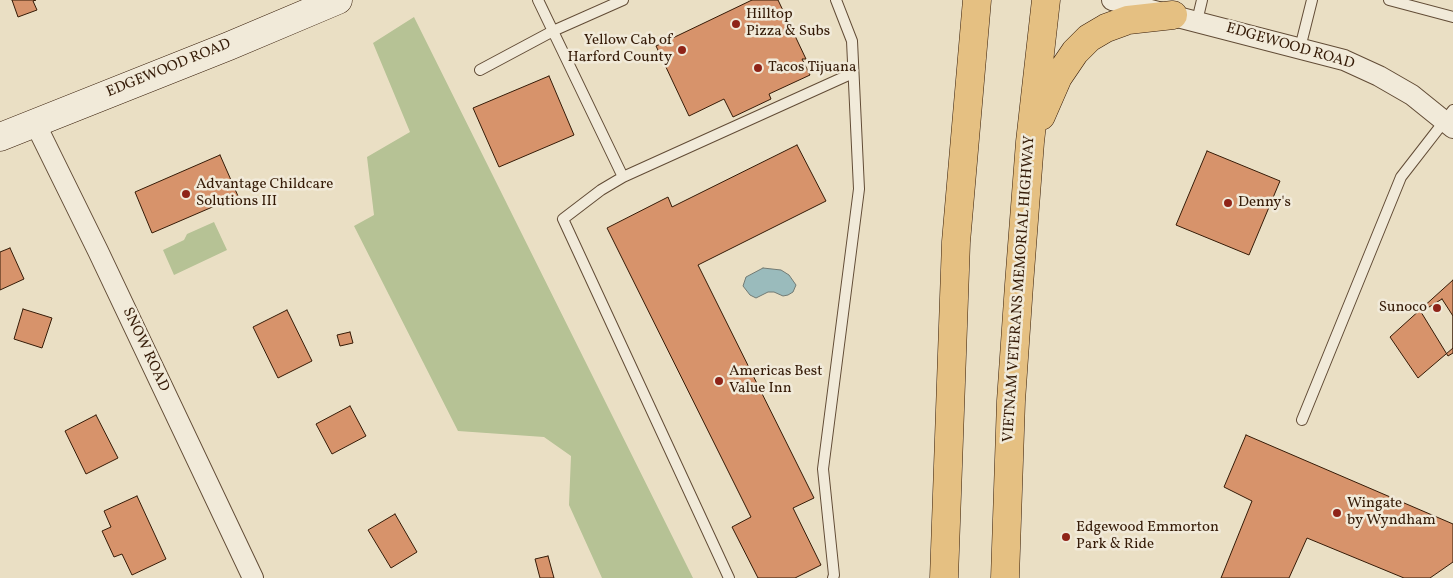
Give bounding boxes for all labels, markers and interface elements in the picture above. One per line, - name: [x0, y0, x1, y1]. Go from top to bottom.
- place label: Hilltop Pizza & Subs: [746, 6, 830, 41]
- marker: Hilltop Pizza & Subs: [730, 18, 742, 30]
- street label: EDGEWOOD ROAD: [1224, 20, 1356, 74]
- place label: Yellow Cab of Harford County: [568, 32, 672, 67]
- street label: EDGEWOOD ROAD: [104, 36, 234, 102]
- marker: Yellow Cab of Harford County: [676, 44, 688, 56]
- place label: Tacos Tijuana: [768, 59, 856, 77]
- marker: Tacos Tijuana: [752, 62, 764, 74]
- street label: VIETNAM VETERANS MEMORIAL HIGHWAY: [1000, 135, 1040, 443]
- place label: Advantage Childcare Solutions III: [196, 176, 333, 211]
- marker: Advantage Childcare Solutions III: [180, 188, 192, 200]
- place label: Denny's: [1238, 194, 1291, 212]
- marker: Denny's: [1222, 197, 1234, 209]
- place label: Sunoco: [1379, 299, 1427, 317]
- marker: Sunoco: [1431, 302, 1443, 314]
- street label: SNOW ROAD: [118, 305, 172, 395]
- place label: Americas Best Value Inn: [729, 363, 822, 398]
- marker: Americas Best Value Inn: [713, 375, 725, 387]
- place label: Wingate by Wyndham: [1347, 495, 1436, 530]
- marker: Wingate by Wyndham: [1331, 507, 1343, 519]
- place label: Edgewood Emmorton Park & Ride: [1076, 519, 1219, 554]
- marker: Edgewood Emmorton Park & Ride: [1060, 531, 1072, 543]

